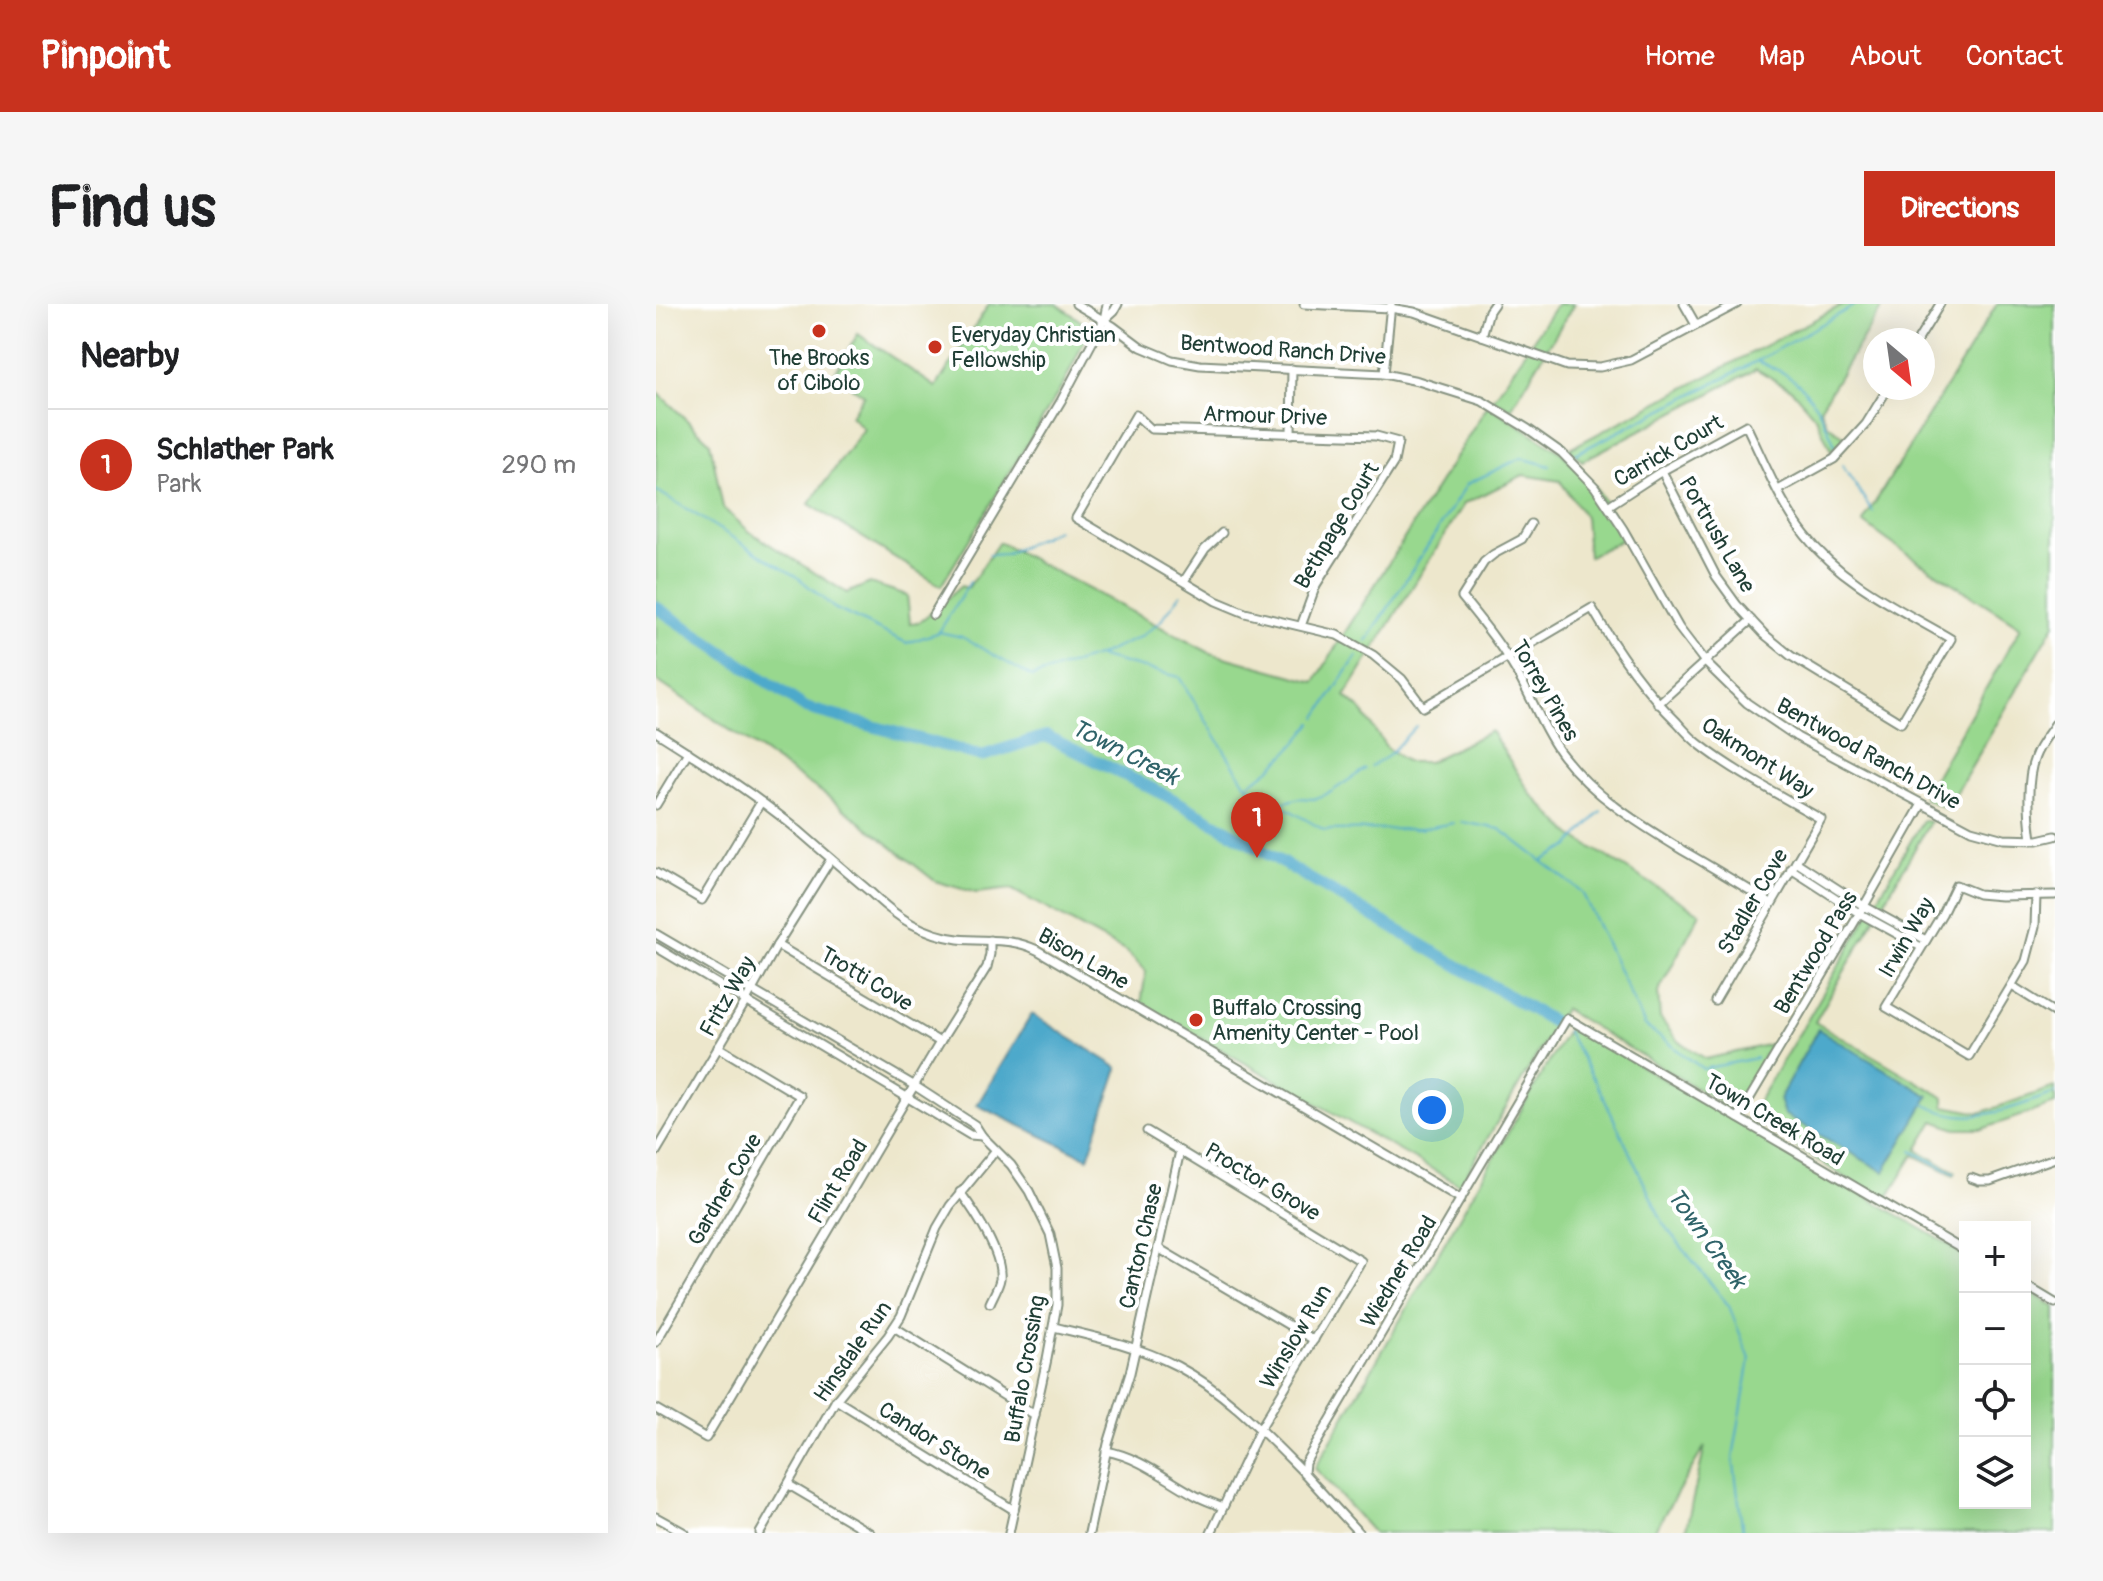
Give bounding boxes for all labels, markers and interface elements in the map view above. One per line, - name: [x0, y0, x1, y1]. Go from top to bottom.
- text: Pinpoint: [40, 32, 170, 80]
- text: Home: [1644, 39, 1715, 74]
- text: Map: [1759, 39, 1805, 74]
- text: About: [1849, 39, 1922, 74]
- text: Contact: [1966, 39, 2063, 74]
- button: Directions: [1864, 171, 2055, 246]
- text: Find us: [48, 174, 216, 243]
- place label: Everyday Christian Fellowship: [951, 321, 1116, 374]
- marker: The Brooks of Cibolo: [810, 322, 828, 340]
- north arrow: [1863, 328, 1935, 400]
- street label: Bentwood Ranch Drive: [1179, 329, 1387, 371]
- text: Nearby: [80, 335, 179, 378]
- marker: Everyday Christian Fellowship: [926, 338, 944, 356]
- place label: The Brooks of Cibolo: [769, 344, 869, 397]
- street label: Armour Drive: [1202, 400, 1328, 432]
- street label: Carrick Court: [1609, 408, 1728, 493]
- text: Schlather Park: [156, 431, 334, 468]
- text: 1: [101, 449, 111, 481]
- text: 290 m: [502, 449, 576, 481]
- street label: Bethpage Court: [1288, 457, 1386, 594]
- text: Park: [156, 468, 202, 500]
- street label: Portrush Lane: [1673, 471, 1762, 598]
- street label: Torrey Pines: [1505, 635, 1585, 746]
- street label: Bentwood Ranch Drive: [1772, 692, 1966, 816]
- street label: Oakmont Way: [1696, 711, 1819, 805]
- water label: Town Creek: [1066, 713, 1185, 793]
- pin: 1: [1231, 792, 1283, 858]
- street label: Stadler Cove: [1711, 843, 1794, 959]
- street label: Bentwood Pass: [1768, 886, 1864, 1019]
- street label: Irwin Way: [1873, 892, 1941, 983]
- street label: Bison Lane: [1033, 922, 1134, 996]
- street label: Trotti Cove: [815, 940, 918, 1018]
- street label: Fritz Way: [694, 951, 762, 1042]
- place label: Buffalo Crossing Amenity Center - Pool: [1212, 994, 1419, 1047]
- marker: Buffalo Crossing Amenity Center - Pool: [1187, 1011, 1205, 1029]
- street label: Town Creek Road: [1700, 1067, 1849, 1172]
- your location: [1412, 1090, 1452, 1130]
- street label: Gardner Cove: [681, 1128, 768, 1251]
- street label: Flint Road: [802, 1134, 874, 1229]
- street label: Proctor Grove: [1200, 1136, 1326, 1227]
- street label: Canton Chase: [1113, 1181, 1169, 1312]
- water label: Town Creek: [1661, 1183, 1754, 1296]
- street label: Wiedner Road: [1354, 1210, 1443, 1333]
- map controls: [1959, 1221, 2031, 1509]
- button: +: [1959, 1221, 2031, 1293]
- street label: Winslow Run: [1254, 1279, 1338, 1394]
- street label: Buffalo Crossing: [998, 1293, 1052, 1445]
- button: −: [1959, 1293, 2031, 1365]
- street label: Hinsdale Run: [808, 1295, 898, 1408]
- button: locate: [1959, 1365, 2031, 1437]
- street label: Candor Stone: [873, 1395, 996, 1486]
- button: layers: [1959, 1437, 2031, 1509]

